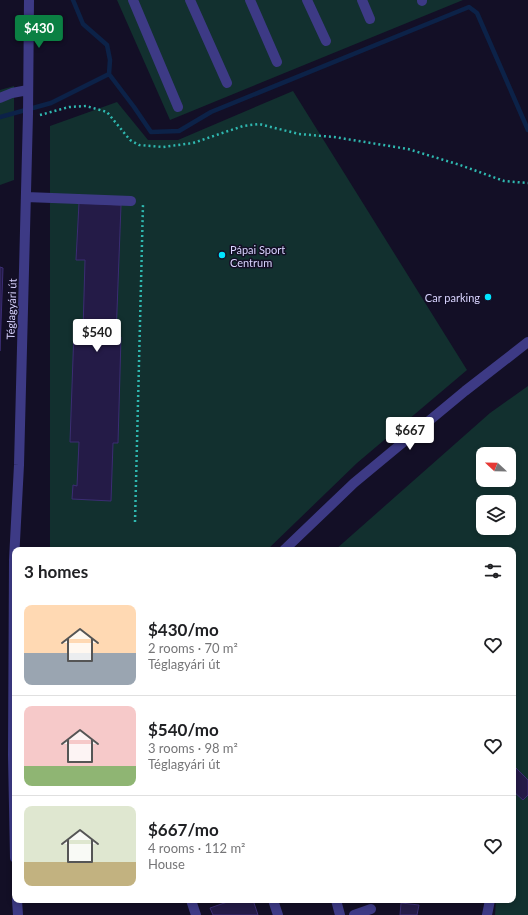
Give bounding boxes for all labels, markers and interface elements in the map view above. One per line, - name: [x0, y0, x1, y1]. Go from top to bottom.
- pin: $430: [15, 15, 63, 49]
- text: $430: [24, 20, 54, 36]
- place label: Pápai Sport Centrum: [230, 243, 285, 269]
- marker: Pápai Sport Centrum: [217, 250, 227, 260]
- street label: Téglagyári út: [3, 278, 19, 340]
- place label: Car parking: [425, 291, 480, 304]
- marker: Car parking: [483, 292, 493, 302]
- pin: $540: [73, 319, 121, 353]
- text: $540: [82, 324, 112, 340]
- pin: $667: [386, 417, 434, 451]
- text: $667: [395, 422, 425, 438]
- north arrow: [476, 447, 516, 487]
- map controls: [476, 447, 516, 535]
- button: layers: [476, 495, 516, 535]
- icon: filters: [482, 560, 504, 582]
- text: 3 homes: [24, 561, 88, 582]
- text: $430/mo: [148, 619, 219, 640]
- icon: home: [56, 621, 104, 669]
- icon: heart: [482, 634, 504, 656]
- text: 2 rooms · 70 m²: [148, 640, 238, 656]
- text: Téglagyári út: [148, 656, 220, 672]
- text: $540/mo: [148, 719, 219, 740]
- icon: home: [56, 722, 104, 770]
- icon: heart: [482, 735, 504, 757]
- text: 3 rooms · 98 m²: [148, 740, 238, 756]
- text: Téglagyári út: [148, 756, 220, 772]
- text: $667/mo: [148, 819, 219, 840]
- icon: home: [56, 822, 104, 870]
- icon: heart: [482, 835, 504, 857]
- text: 4 rooms · 112 m²: [148, 840, 245, 856]
- text: House: [148, 856, 185, 872]

